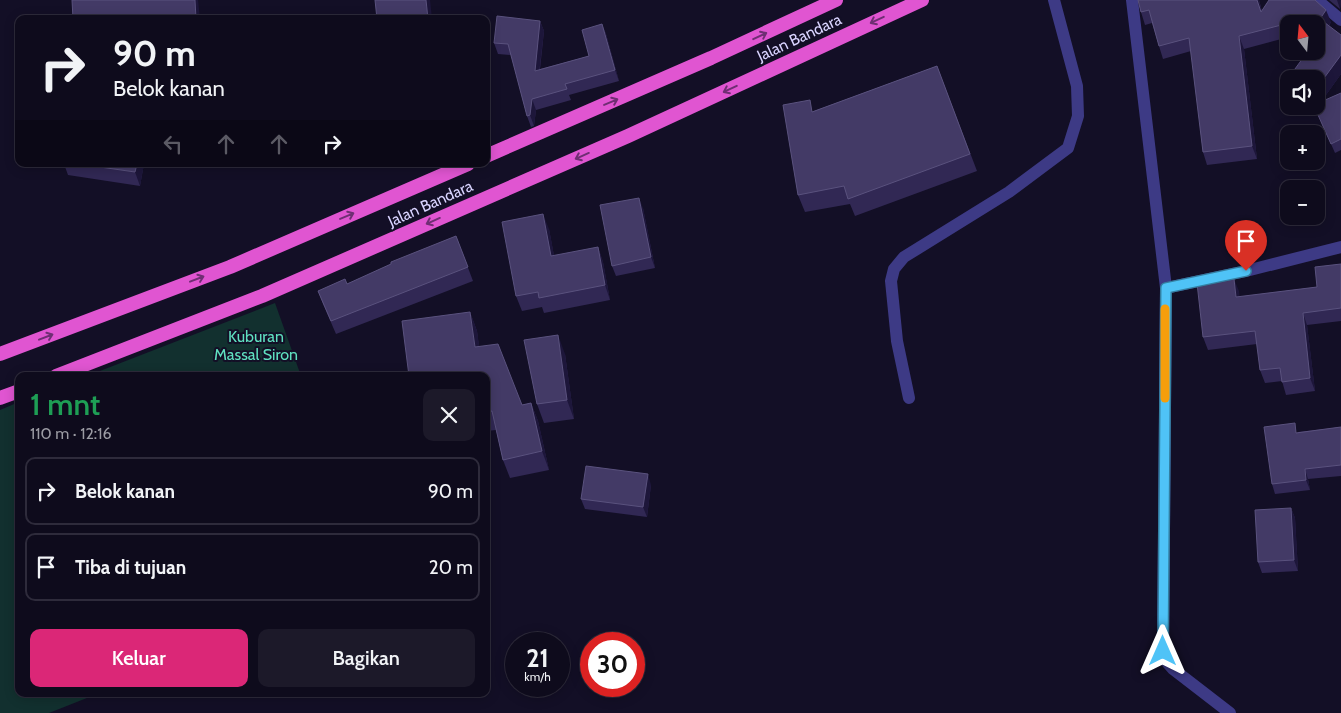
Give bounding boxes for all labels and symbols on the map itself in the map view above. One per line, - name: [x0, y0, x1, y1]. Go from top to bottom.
- street label: Jalan Bandara: [753, 9, 845, 66]
- north arrow: [1280, 15, 1325, 60]
- one-way arrow: [870, 16, 885, 26]
- one-way arrow: [752, 30, 767, 40]
- one-way arrow: [723, 84, 738, 94]
- one-way arrow: [603, 96, 618, 106]
- one-way arrow: [575, 151, 590, 161]
- street label: Jalan Bandara: [384, 176, 476, 231]
- one-way arrow: [339, 211, 354, 220]
- one-way arrow: [426, 217, 441, 227]
- pin: [1225, 220, 1267, 271]
- one-way arrow: [189, 274, 205, 283]
- park label: Kuburan Massal Siron: [214, 327, 298, 364]
- one-way arrow: [37, 332, 53, 341]
- position arrow: [1136, 624, 1188, 676]
- speed limit sign: 30: [580, 632, 645, 697]

